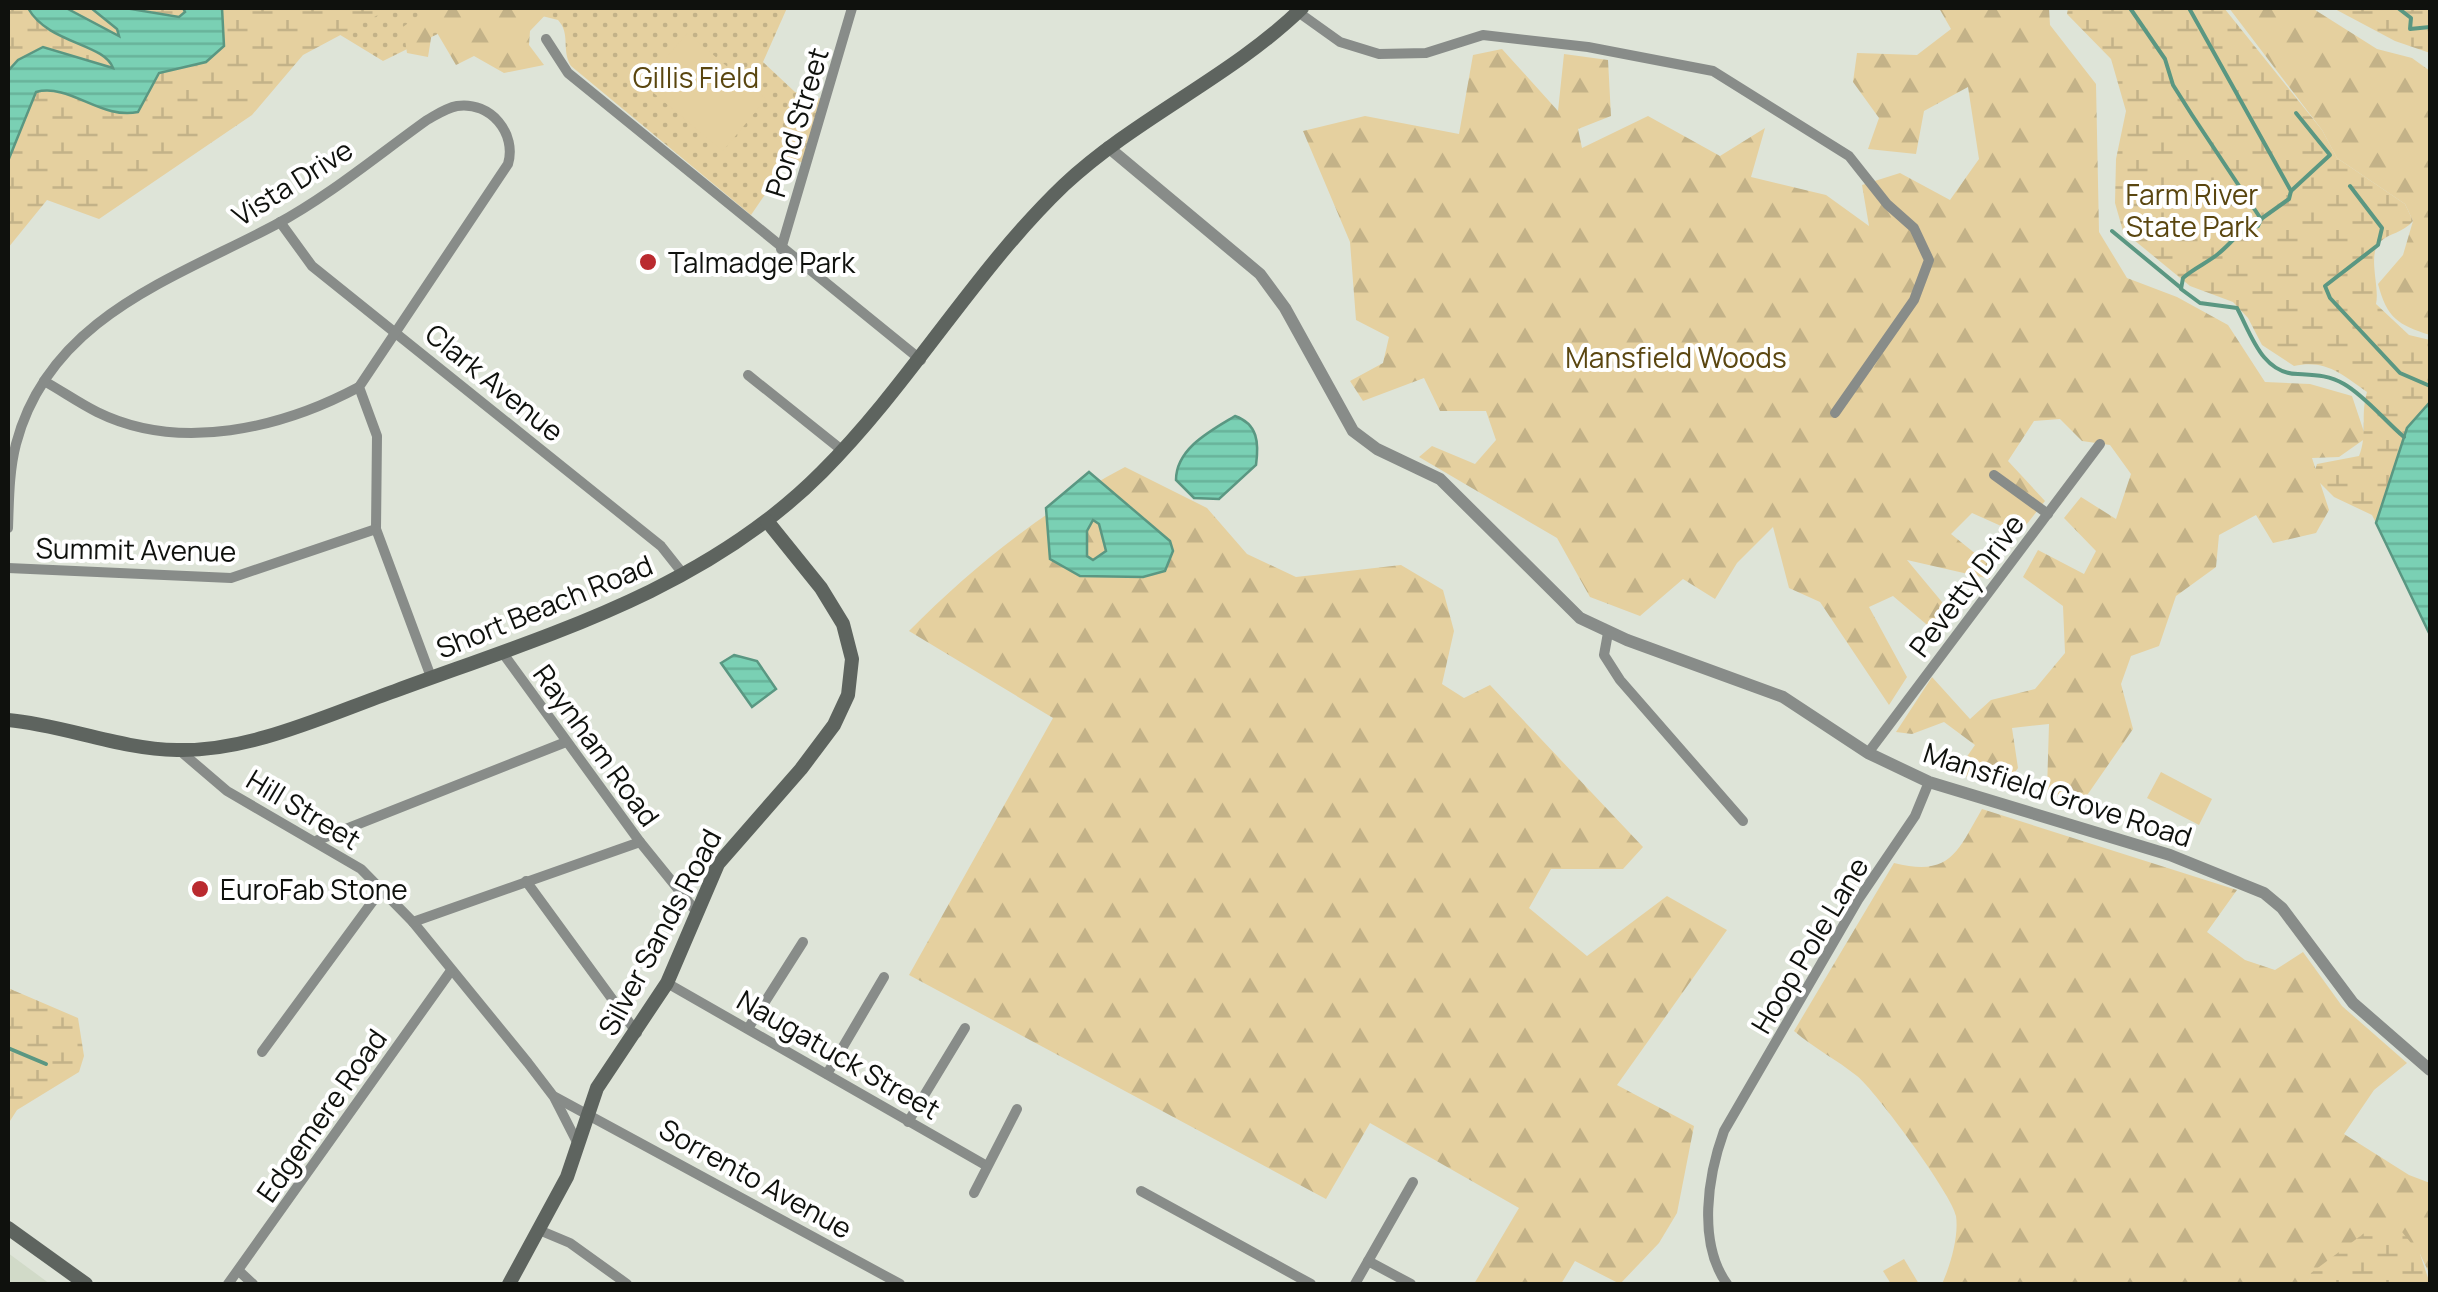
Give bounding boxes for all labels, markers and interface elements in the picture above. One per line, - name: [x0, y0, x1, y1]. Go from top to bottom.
- street label: Pond Street: [755, 43, 837, 201]
- park label: Gillis Field: [633, 58, 759, 96]
- street label: Vista Drive: [225, 130, 359, 234]
- park label: Farm River State Park: [2126, 175, 2259, 245]
- place label: Talmadge Park: [668, 243, 856, 281]
- marker: Talmadge Park: [637, 251, 659, 273]
- street label: Clark Avenue: [418, 315, 572, 449]
- park label: Mansfield Woods: [1565, 338, 1787, 376]
- street label: Pevetty Drive: [1900, 506, 2032, 664]
- street label: Summit Avenue: [35, 528, 237, 570]
- street label: Short Beach Road: [430, 545, 658, 667]
- street label: Raynham Road: [525, 656, 669, 834]
- street label: Mansfield Grove Road: [1919, 733, 2197, 855]
- street label: Hill Street: [240, 760, 368, 858]
- street label: Silver Sands Road: [589, 822, 729, 1042]
- street label: Hoop Pole Lane: [1741, 850, 1877, 1040]
- place label: EuroFab Stone: [220, 870, 408, 908]
- marker: EuroFab Stone: [189, 878, 211, 900]
- street label: Naugatuck Street: [731, 980, 947, 1128]
- street label: Edgemere Road: [247, 1021, 395, 1209]
- street label: Sorrento Avenue: [653, 1109, 859, 1247]

